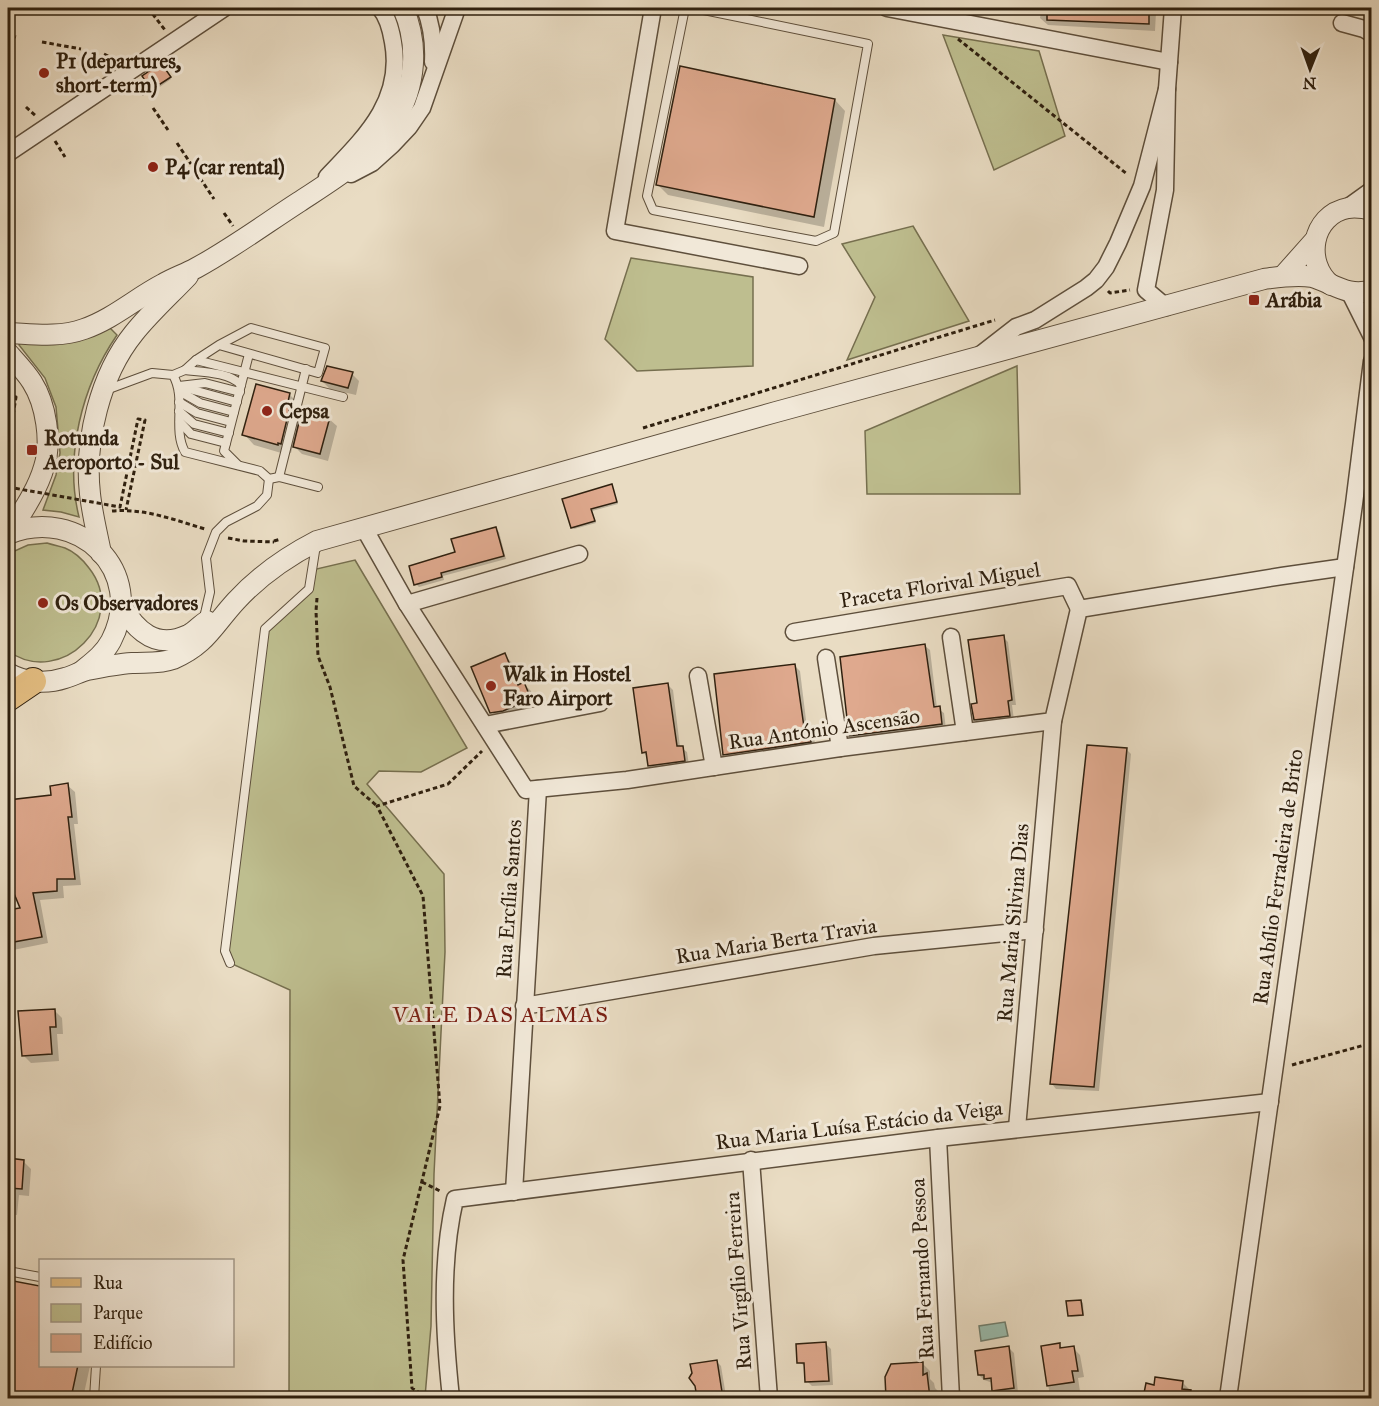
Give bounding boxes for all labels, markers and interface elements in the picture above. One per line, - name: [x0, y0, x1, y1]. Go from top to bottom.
- north arrow: [1280, 39, 1340, 99]
- place label: P1 (departures, short-term): [56, 48, 182, 98]
- marker: P1 (departures, short-term): [37, 66, 51, 80]
- text: N: [1302, 74, 1317, 93]
- place label: P4 (car rental): [165, 154, 285, 180]
- marker: P4 (car rental): [146, 160, 160, 174]
- place label: Arábia: [1264, 287, 1323, 313]
- marker: Arábia: [1247, 293, 1261, 307]
- place label: Cepsa: [279, 398, 330, 424]
- marker: Cepsa: [260, 404, 274, 418]
- place label: Rotunda Aeroporto - Sul: [42, 425, 180, 475]
- marker: Rotunda Aeroporto - Sul: [25, 443, 39, 457]
- street label: Praceta Florival Miguel: [838, 556, 1042, 614]
- place label: Os Observadores: [55, 590, 199, 616]
- marker: Os Observadores: [36, 596, 50, 610]
- place label: Walk in Hostel Faro Airport: [503, 661, 632, 711]
- marker: Walk in Hostel Faro Airport: [484, 679, 498, 693]
- street label: Rua António Ascensão: [727, 703, 922, 755]
- street label: Rua Abílio Ferradeira de Brito: [1247, 747, 1309, 1007]
- street label: Rua Ercília Santos: [490, 819, 528, 979]
- street label: Rua Maria Silvina Dias: [991, 822, 1035, 1024]
- street label: Rua Maria Berta Travia: [674, 912, 879, 970]
- district label: VALE DAS ALMAS: [392, 1001, 609, 1028]
- street label: Rua Maria Luísa Estácio da Veiga: [714, 1094, 1004, 1156]
- street label: Rua Fernando Pessoa: [904, 1178, 940, 1360]
- street label: Rua Virgílio Ferreira: [719, 1191, 757, 1371]
- legend: [39, 1259, 234, 1367]
- text: Rua: [93, 1272, 123, 1294]
- text: Parque: [93, 1302, 143, 1325]
- text: Edifício: [93, 1332, 152, 1354]

